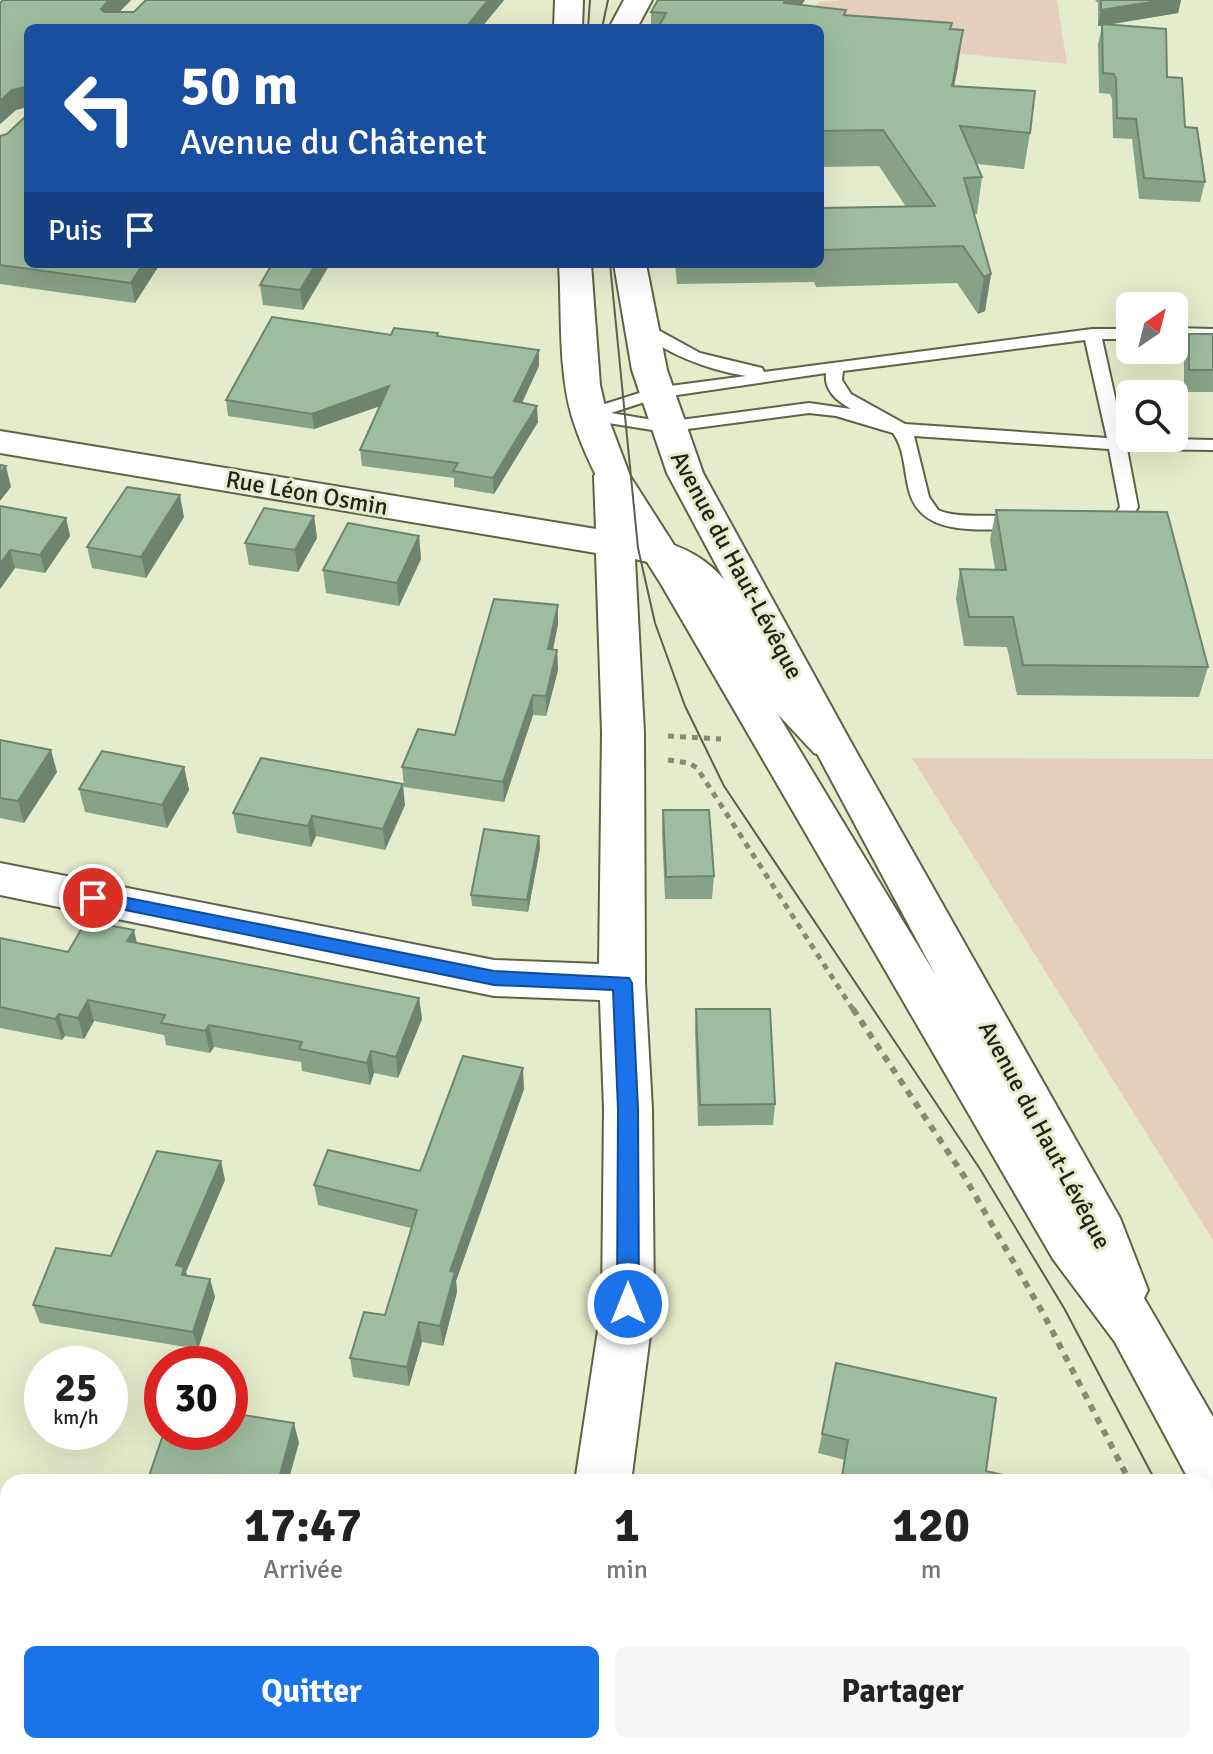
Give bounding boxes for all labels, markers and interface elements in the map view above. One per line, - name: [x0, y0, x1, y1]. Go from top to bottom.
- text: 50 m: [180, 51, 298, 120]
- icon: left: [48, 56, 152, 160]
- text: Avenue du Châtenet: [180, 120, 487, 165]
- icon: arrive: [118, 208, 162, 252]
- text: Puis: [48, 212, 102, 249]
- north arrow: [1116, 292, 1188, 364]
- map controls: [1116, 292, 1188, 452]
- button: search: [1116, 380, 1188, 452]
- street label: Avenue du Haut-Lévêque: [664, 446, 810, 684]
- street label: Rue Léon Osmin: [224, 464, 390, 522]
- pin: [59, 864, 127, 932]
- icon: arrive: [71, 876, 115, 920]
- street label: Avenue du Haut-Lévêque: [972, 1016, 1118, 1254]
- position arrow: [586, 1262, 670, 1346]
- speed limit sign: 30: [144, 1346, 248, 1450]
- text: 25: [54, 1363, 98, 1413]
- text: km/h: [53, 1405, 99, 1430]
- text: 17:47: [244, 1496, 362, 1555]
- text: 1: [614, 1496, 640, 1555]
- text: 120: [892, 1496, 970, 1555]
- text: Arrivée: [263, 1554, 343, 1586]
- text: min: [606, 1554, 648, 1586]
- text: m: [921, 1554, 941, 1586]
- button: Quitter: [24, 1646, 599, 1738]
- button: Partager: [615, 1646, 1190, 1738]

